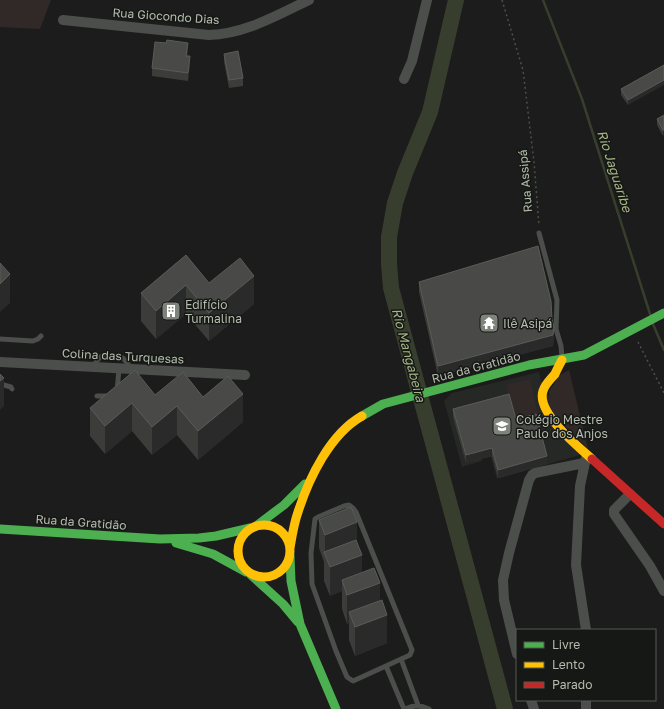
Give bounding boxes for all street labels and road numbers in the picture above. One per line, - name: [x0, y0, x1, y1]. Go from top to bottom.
- street label: Rua Giocondo Dias: [112, 5, 220, 27]
- street label: Rua Assipá: [515, 149, 535, 213]
- street label: Colina das Turquesas: [61, 345, 185, 367]
- street label: Rua da Gratidão: [430, 348, 522, 386]
- street label: Rua da Gratidão: [35, 511, 127, 533]

